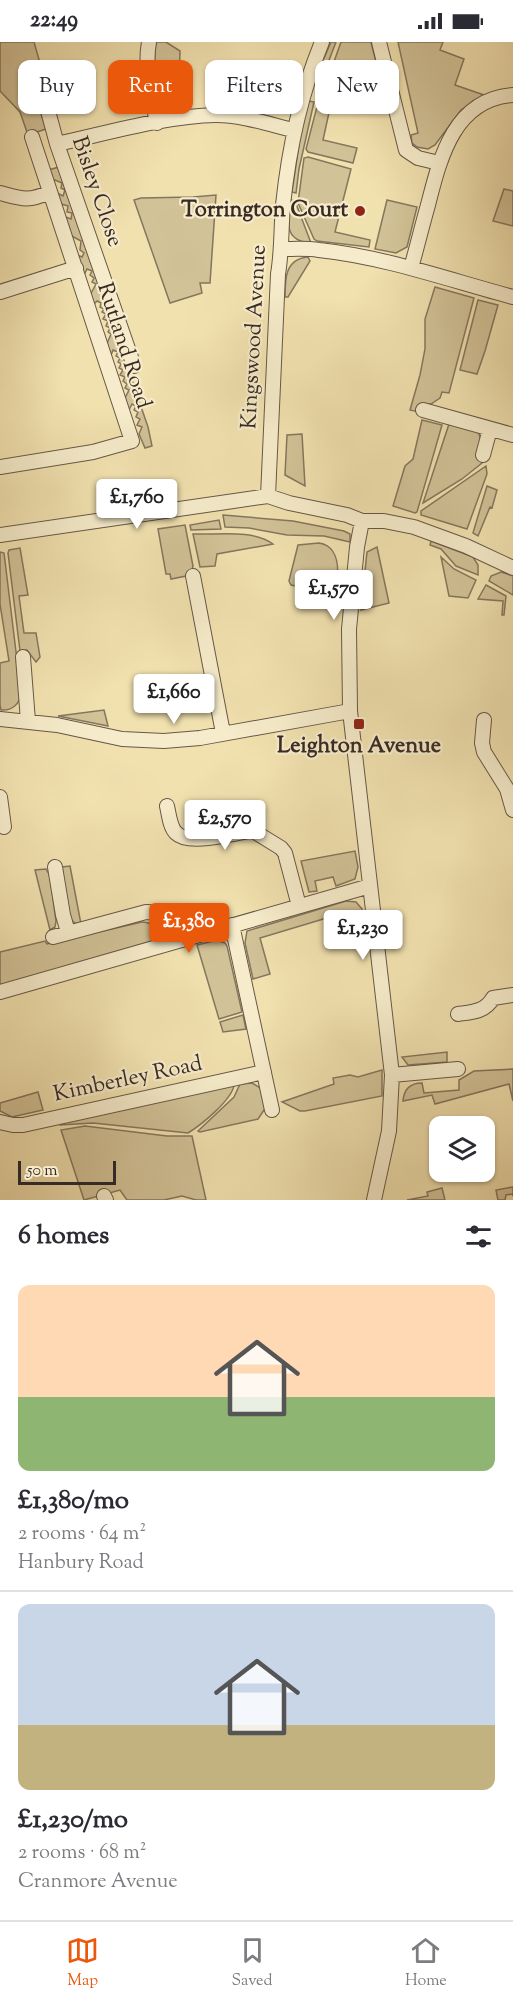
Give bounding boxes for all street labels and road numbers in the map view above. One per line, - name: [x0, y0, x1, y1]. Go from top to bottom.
- street label: Bisley Close: [62, 132, 130, 252]
- street label: Kingswood Avenue: [234, 244, 276, 430]
- street label: Rutland Road: [88, 279, 158, 413]
- street label: Kimberley Road: [51, 1049, 205, 1111]

